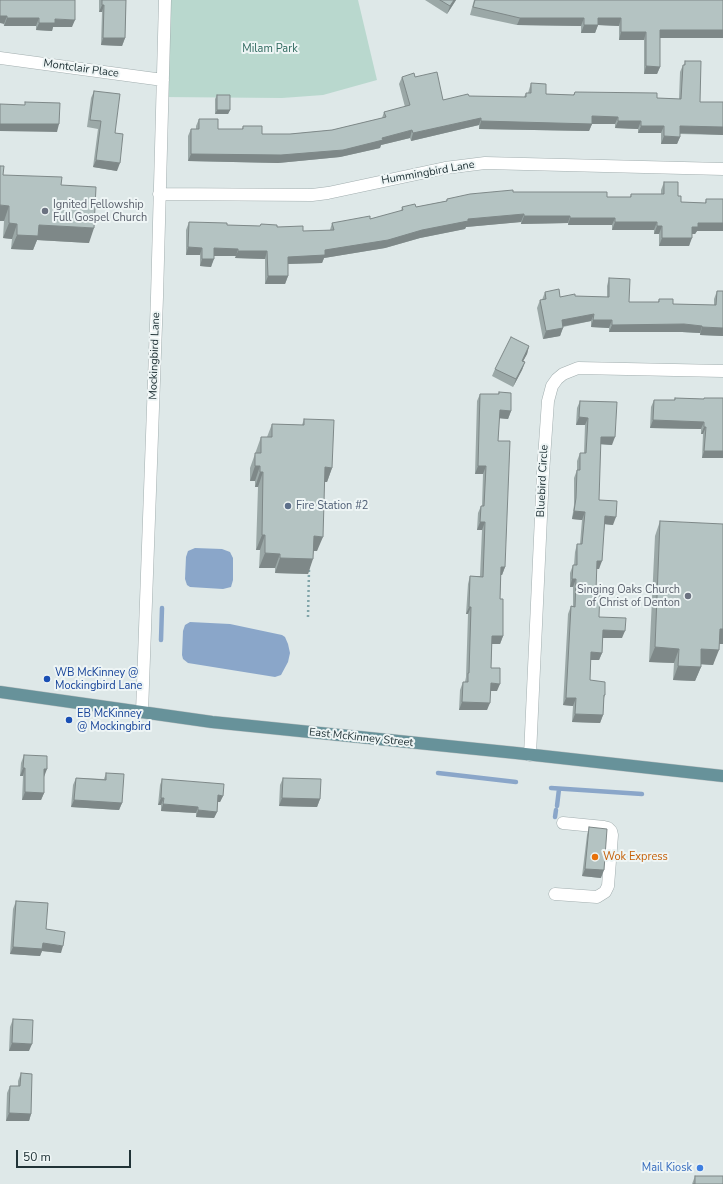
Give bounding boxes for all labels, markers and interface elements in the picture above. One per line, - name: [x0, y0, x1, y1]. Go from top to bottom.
- park label: Milam Park: [242, 42, 298, 56]
- street label: Montclair Place: [42, 57, 120, 81]
- street label: Hummingbird Lane: [380, 158, 476, 188]
- place label: Ignited Fellowship Full Gospel Church: [53, 198, 147, 224]
- marker: Ignited Fellowship Full Gospel Church: [40, 206, 50, 216]
- street label: Mockingbird Lane: [147, 312, 163, 400]
- street label: Bluebird Circle: [535, 444, 551, 518]
- place label: Fire Station #2: [296, 499, 368, 513]
- marker: Fire Station #2: [283, 501, 293, 511]
- place label: Singing Oaks Church of Christ of Denton: [577, 583, 680, 609]
- marker: Singing Oaks Church of Christ of Denton: [683, 591, 693, 601]
- place label: WB McKinney @ Mockingbird Lane: [55, 666, 142, 692]
- marker: WB McKinney @ Mockingbird Lane: [42, 674, 52, 684]
- place label: EB McKinney @ Mockingbird: [77, 707, 151, 733]
- marker: EB McKinney @ Mockingbird: [64, 715, 74, 725]
- street label: East McKinney Street: [308, 726, 414, 750]
- place label: Wok Express: [603, 850, 668, 864]
- marker: Wok Express: [590, 852, 600, 862]
- scale bar: [18, 1142, 133, 1168]
- text: 50 m: [23, 1149, 51, 1165]
- place label: Mail Kiosk: [642, 1161, 692, 1175]
- marker: Mail Kiosk: [695, 1163, 705, 1173]

